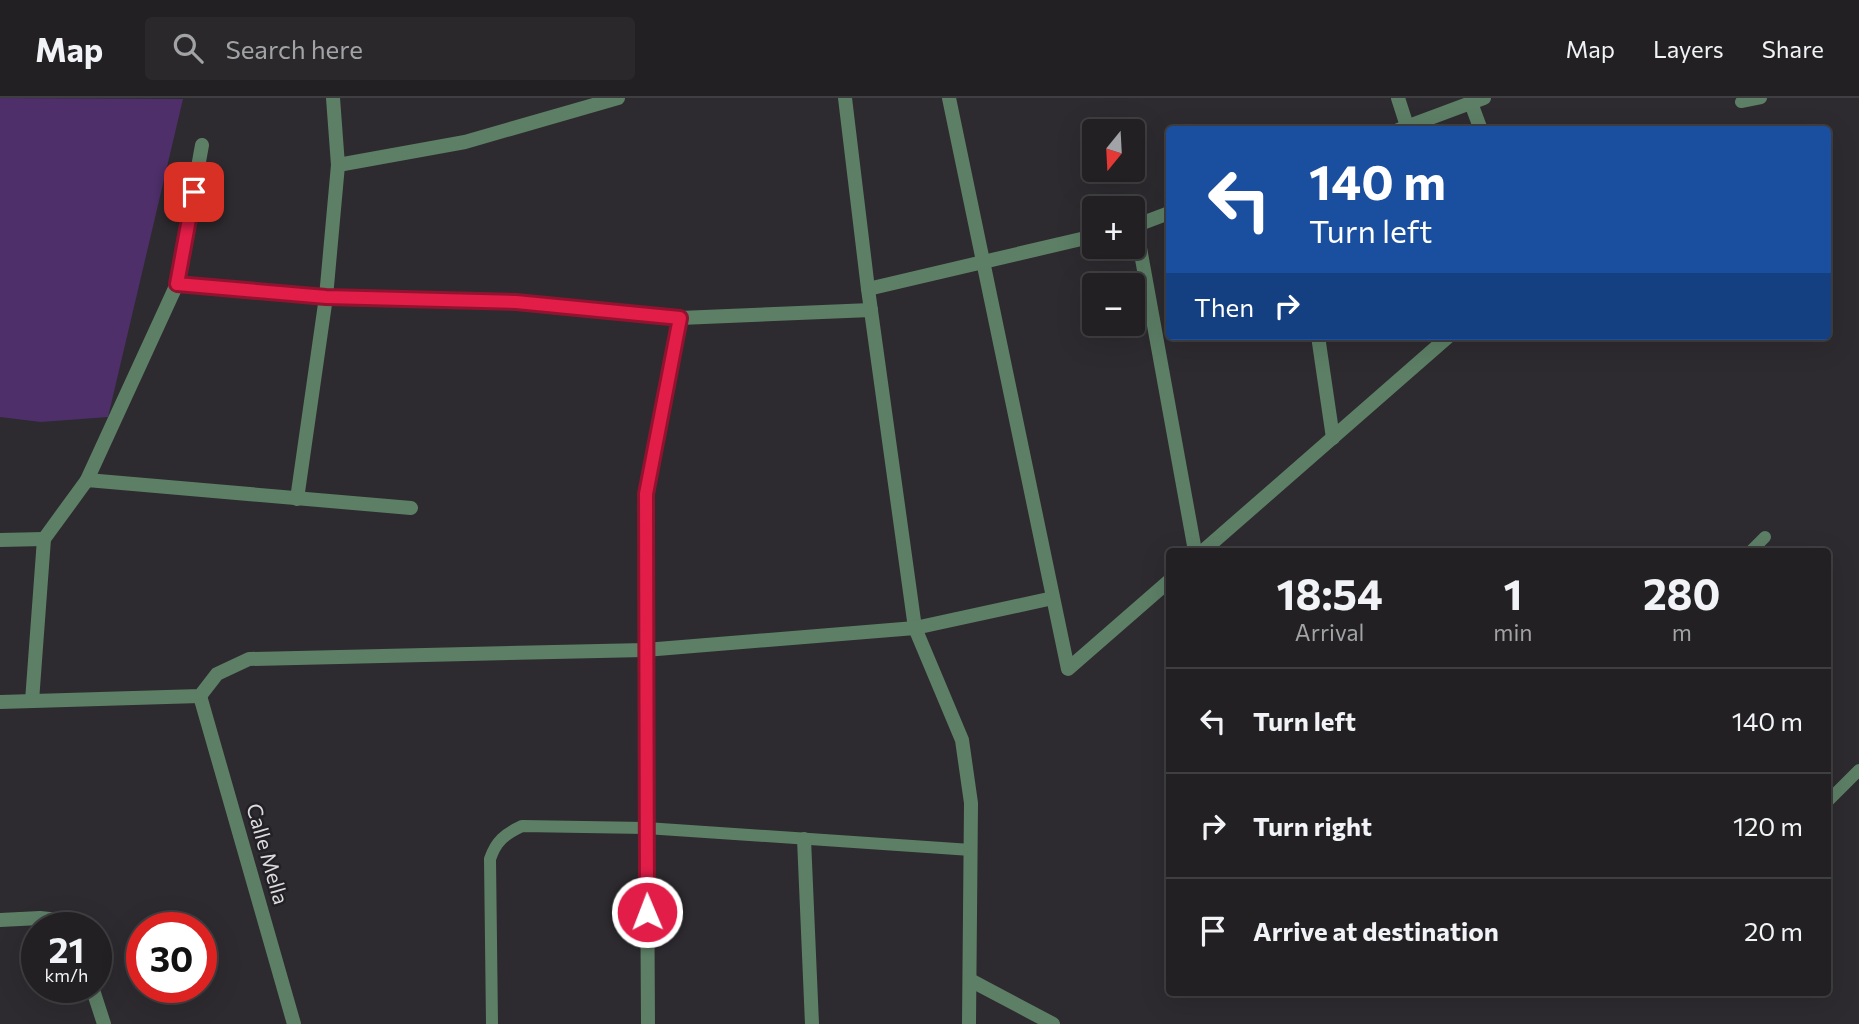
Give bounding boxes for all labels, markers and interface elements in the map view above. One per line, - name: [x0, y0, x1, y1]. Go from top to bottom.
- search box: [145, 17, 635, 80]
- text: Map: [35, 28, 103, 69]
- icon: search: [169, 29, 207, 67]
- text: Search here: [225, 33, 363, 64]
- text: Map: [1566, 34, 1615, 63]
- text: Layers: [1653, 34, 1724, 63]
- text: Share: [1762, 34, 1824, 63]
- north arrow: [1082, 119, 1144, 182]
- map controls: [1082, 119, 1145, 336]
- text: 140 m: [1309, 150, 1446, 210]
- icon: left: [1194, 154, 1285, 245]
- pin: [164, 162, 224, 222]
- icon: arrive: [175, 173, 213, 211]
- button: +: [1082, 196, 1145, 259]
- text: Turn left: [1309, 210, 1433, 250]
- button: −: [1082, 273, 1145, 336]
- icon: right: [1268, 287, 1306, 325]
- text: Then: [1194, 291, 1254, 322]
- text: 18:54: [1276, 567, 1383, 619]
- text: 1: [1503, 567, 1522, 619]
- text: 280: [1643, 567, 1721, 619]
- text: Arrival: [1295, 618, 1364, 646]
- text: min: [1493, 618, 1532, 646]
- text: m: [1672, 618, 1692, 646]
- icon: left: [1194, 702, 1232, 740]
- text: Turn left: [1253, 705, 1356, 736]
- text: 140 m: [1732, 705, 1803, 736]
- street label: Calle Mella: [242, 800, 295, 907]
- icon: right: [1194, 807, 1232, 845]
- text: Turn right: [1253, 810, 1372, 841]
- text: 120 m: [1733, 810, 1803, 841]
- position arrow: [610, 875, 684, 949]
- speed limit sign: 30: [126, 912, 217, 1003]
- icon: arrive: [1194, 912, 1232, 950]
- text: Arrive at destination: [1253, 915, 1499, 946]
- text: 20 m: [1744, 915, 1803, 946]
- text: 21: [49, 927, 84, 970]
- text: km/h: [45, 964, 88, 986]

